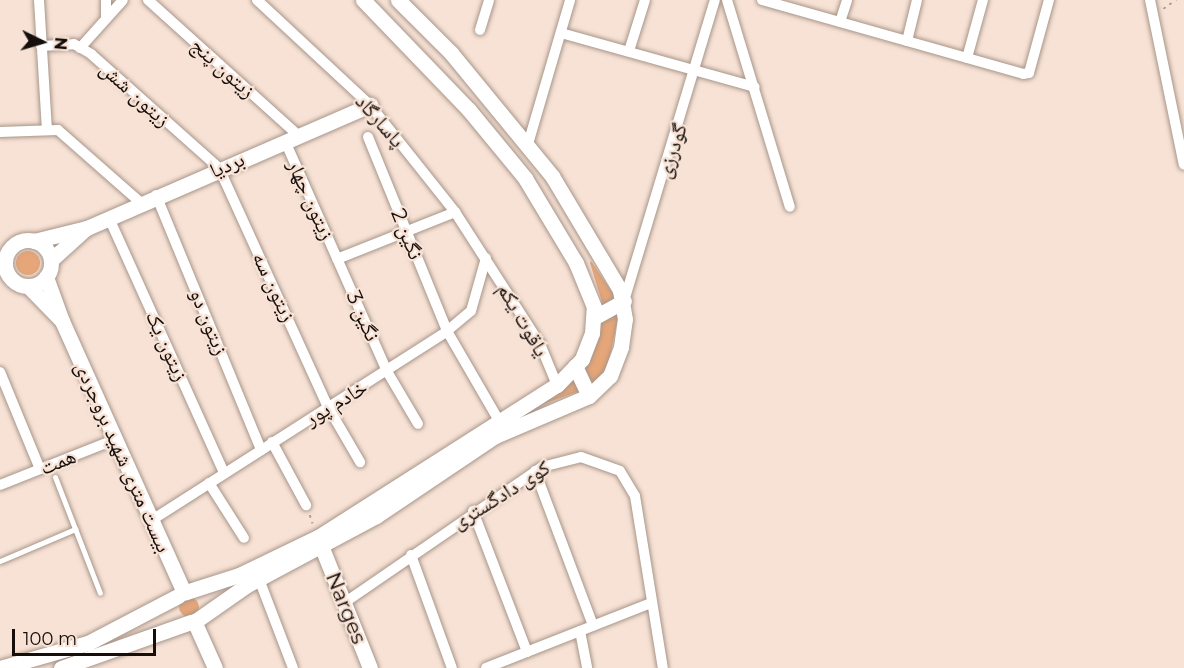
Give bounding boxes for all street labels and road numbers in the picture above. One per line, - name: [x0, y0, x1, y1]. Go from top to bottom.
- street label: زیتون پنج: [186, 33, 260, 103]
- street label: زیتون شش: [95, 56, 175, 132]
- street label: پاسارگاد: [350, 89, 410, 153]
- street label: گودرزی: [651, 120, 693, 182]
- street label: بردیا: [206, 146, 248, 184]
- street label: زیتون چهار: [282, 156, 340, 244]
- street label: نگین 2: [385, 205, 429, 263]
- street label: زیتون سه: [247, 248, 301, 326]
- street label: یاقوت یکم: [492, 279, 554, 361]
- street label: زیتون دو: [184, 285, 234, 359]
- street label: نگین 3: [341, 287, 385, 345]
- street label: زیتون یک: [140, 307, 194, 385]
- street label: بیست متری شهید بروجردی: [70, 358, 176, 556]
- street label: خادم پور: [300, 375, 372, 431]
- street label: همت: [36, 443, 80, 481]
- street label: کوی دادگستری: [447, 455, 555, 535]
- street label: Narges: [320, 569, 372, 647]

